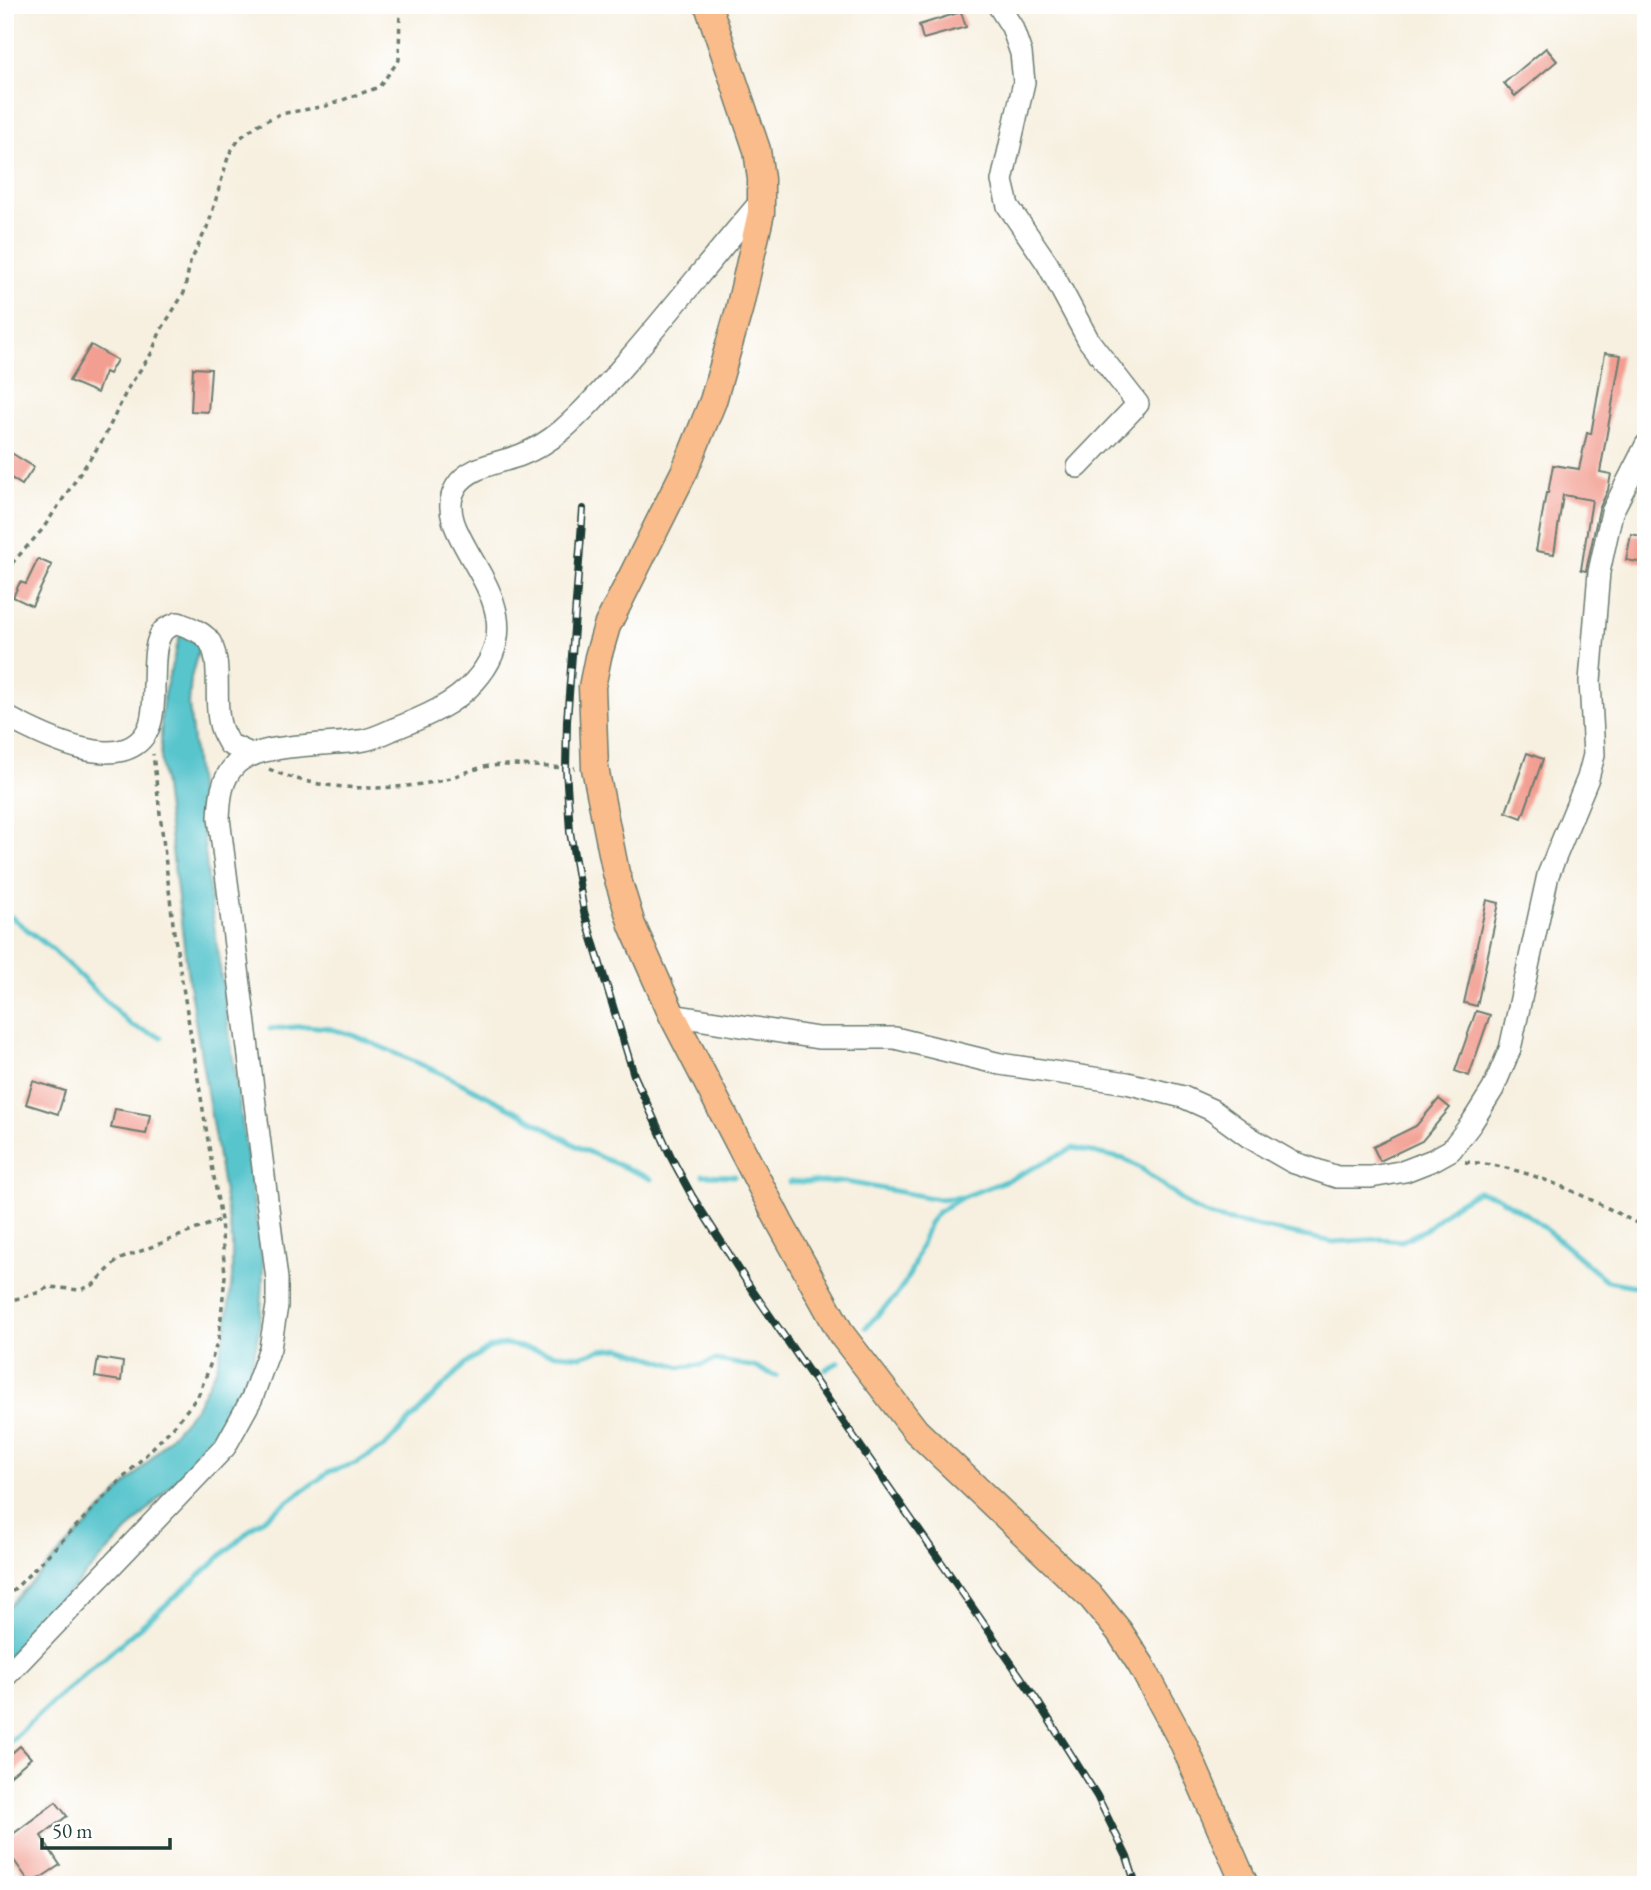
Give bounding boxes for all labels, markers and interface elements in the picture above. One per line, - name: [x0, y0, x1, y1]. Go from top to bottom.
- scale bar: [42, 1806, 170, 1850]
- text: 50 m: [52, 1817, 93, 1844]

